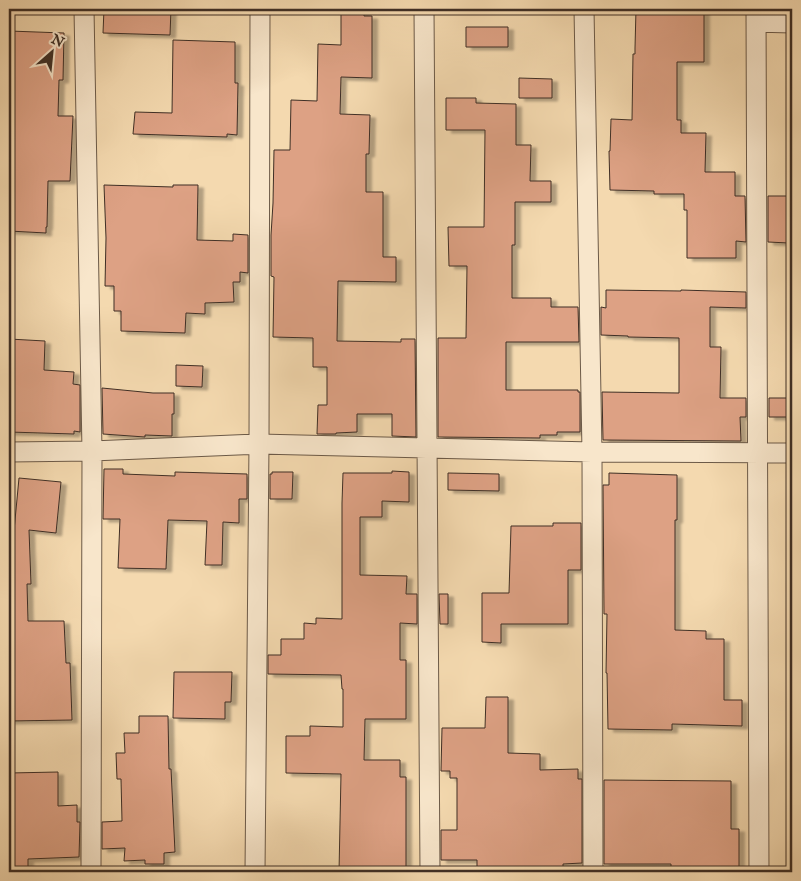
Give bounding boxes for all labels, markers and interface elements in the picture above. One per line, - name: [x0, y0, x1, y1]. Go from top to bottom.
- north arrow: [28, 28, 78, 78]
- text: N: [47, 30, 67, 52]

